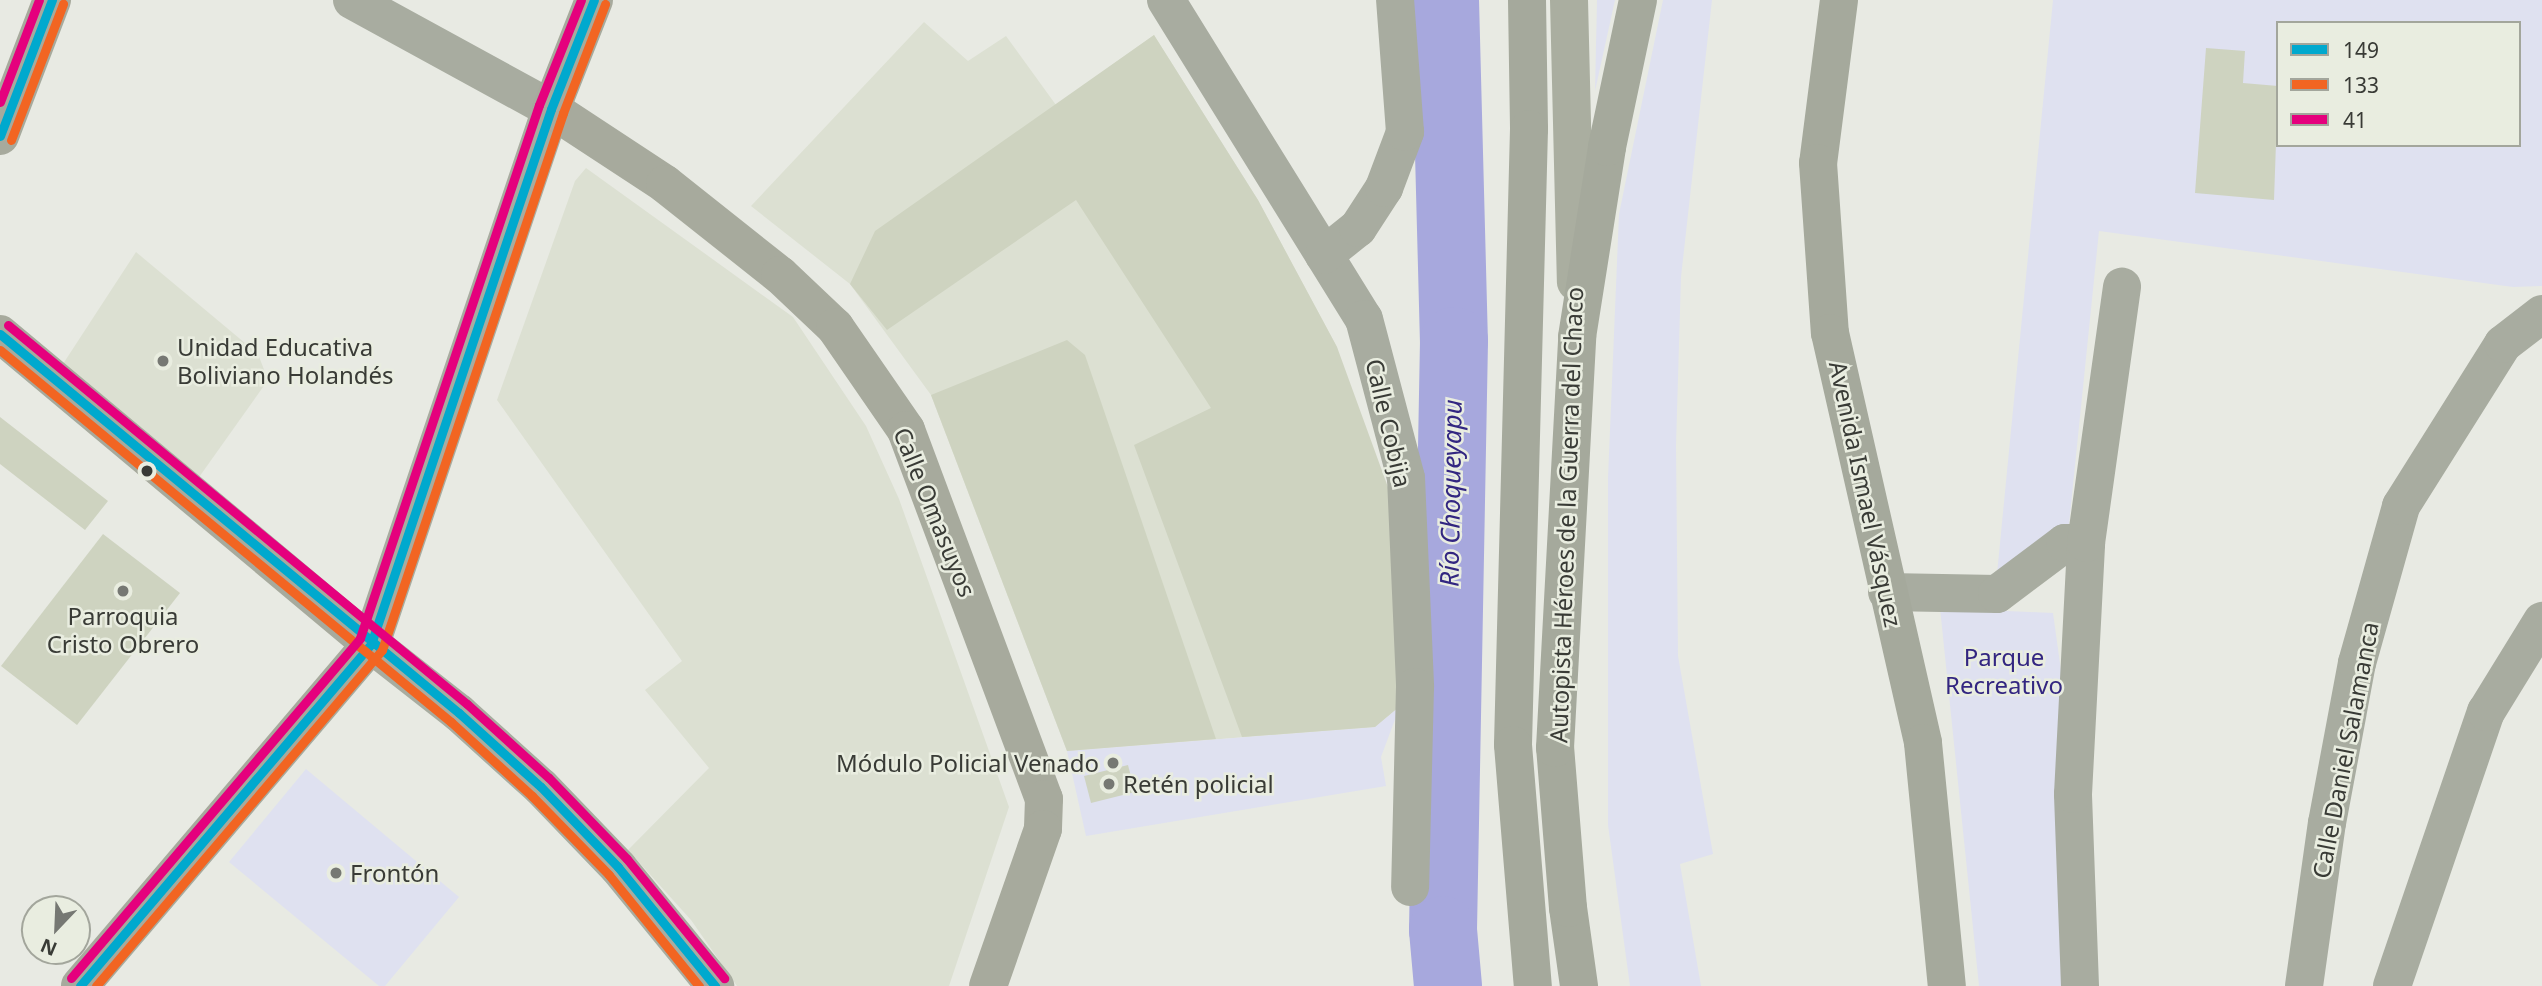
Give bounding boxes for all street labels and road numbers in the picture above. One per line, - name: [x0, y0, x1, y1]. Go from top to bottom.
- street label: Autopista Héroes de la Guerra del Chaco: [1544, 287, 1588, 743]
- street label: Calle Cobija: [1360, 356, 1418, 490]
- street label: Avenida Ismael Vásquez: [1824, 358, 1908, 630]
- street label: Calle Omasuyos: [888, 423, 982, 601]
- street label: Calle Daniel Salamanca: [2306, 619, 2384, 881]

